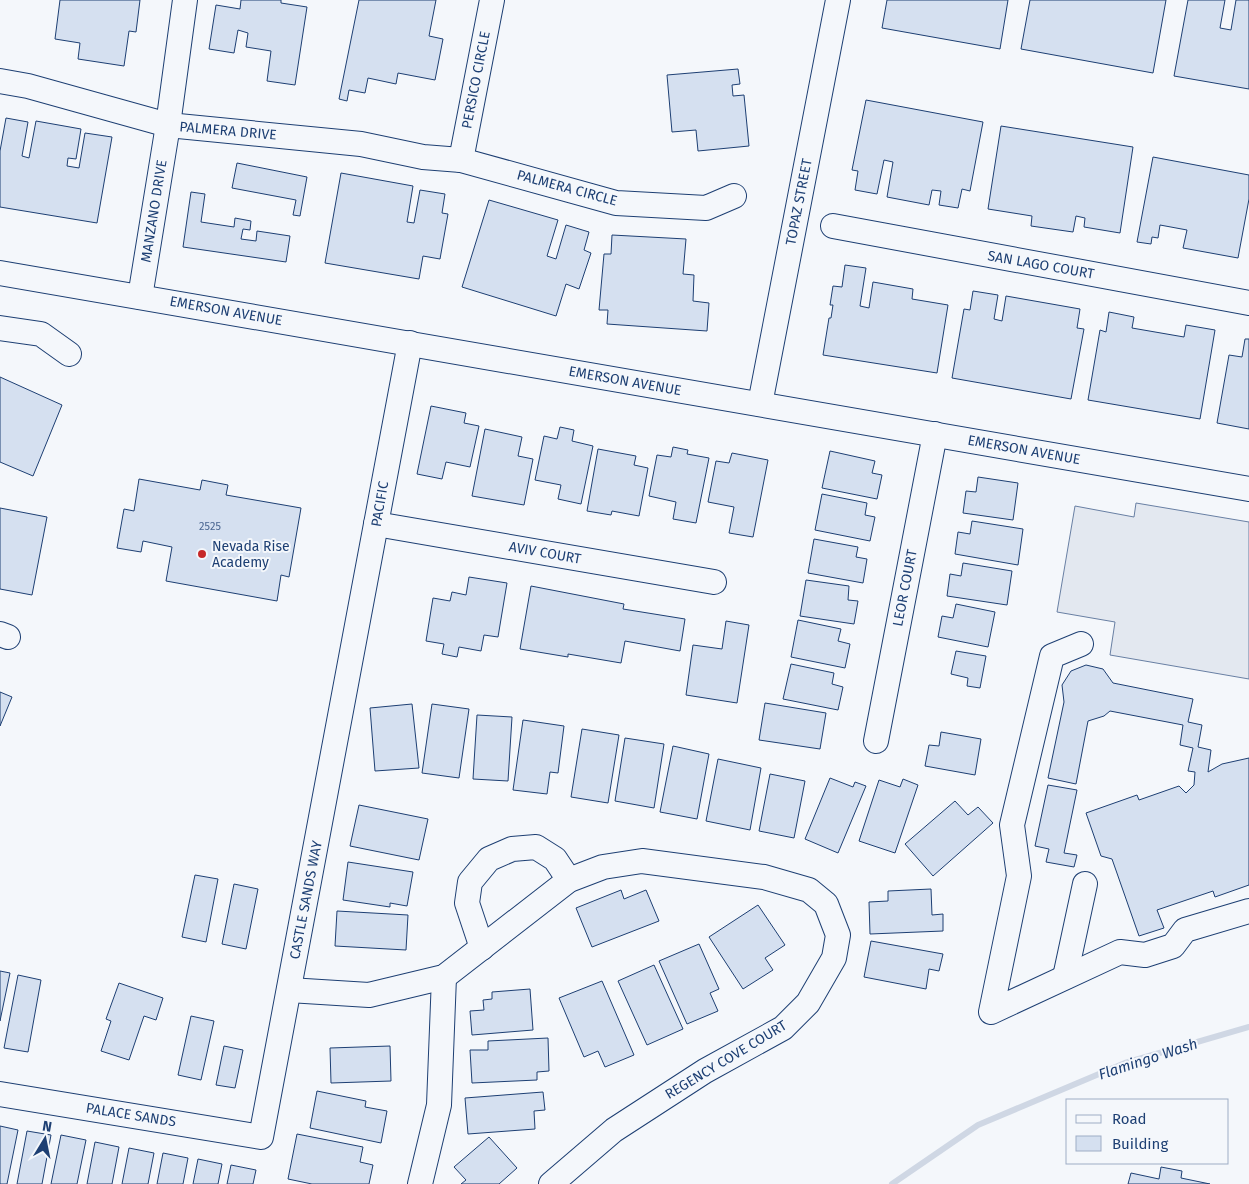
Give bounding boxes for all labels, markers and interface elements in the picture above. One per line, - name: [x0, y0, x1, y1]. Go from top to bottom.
- street label: PERSICO CIRCLE: [458, 30, 494, 130]
- street label: PALMERA DRIVE: [179, 118, 277, 144]
- street label: TOPAZ STREET: [782, 156, 816, 247]
- street label: MANZANO DRIVE: [137, 158, 171, 264]
- street label: PALMERA CIRCLE: [515, 166, 619, 210]
- street label: SAN LAGO COURT: [986, 247, 1096, 283]
- street label: EMERSON AVENUE: [168, 293, 284, 329]
- street label: EMERSON AVENUE: [567, 363, 683, 399]
- street label: EMERSON AVENUE: [966, 432, 1082, 468]
- street label: PACIFIC: [368, 480, 392, 528]
- house number: 2525: [199, 520, 221, 533]
- place label: Nevada Rise Academy: [212, 538, 290, 571]
- street label: AVIV COURT: [507, 538, 583, 568]
- street label: LEOR COURT: [889, 547, 921, 628]
- marker: Nevada Rise Academy: [196, 548, 208, 560]
- street label: CASTLE SANDS WAY: [286, 839, 326, 961]
- street label: REGENCY COVE COURT: [662, 1017, 791, 1103]
- water label: Flamingo Wash: [1096, 1035, 1200, 1083]
- street label: PALACE SANDS: [85, 1099, 178, 1131]
- legend: [1066, 1099, 1229, 1164]
- text: Road: [1112, 1110, 1147, 1128]
- north arrow: [20, 1114, 70, 1164]
- text: N: [41, 1118, 53, 1136]
- text: Building: [1112, 1135, 1168, 1153]

